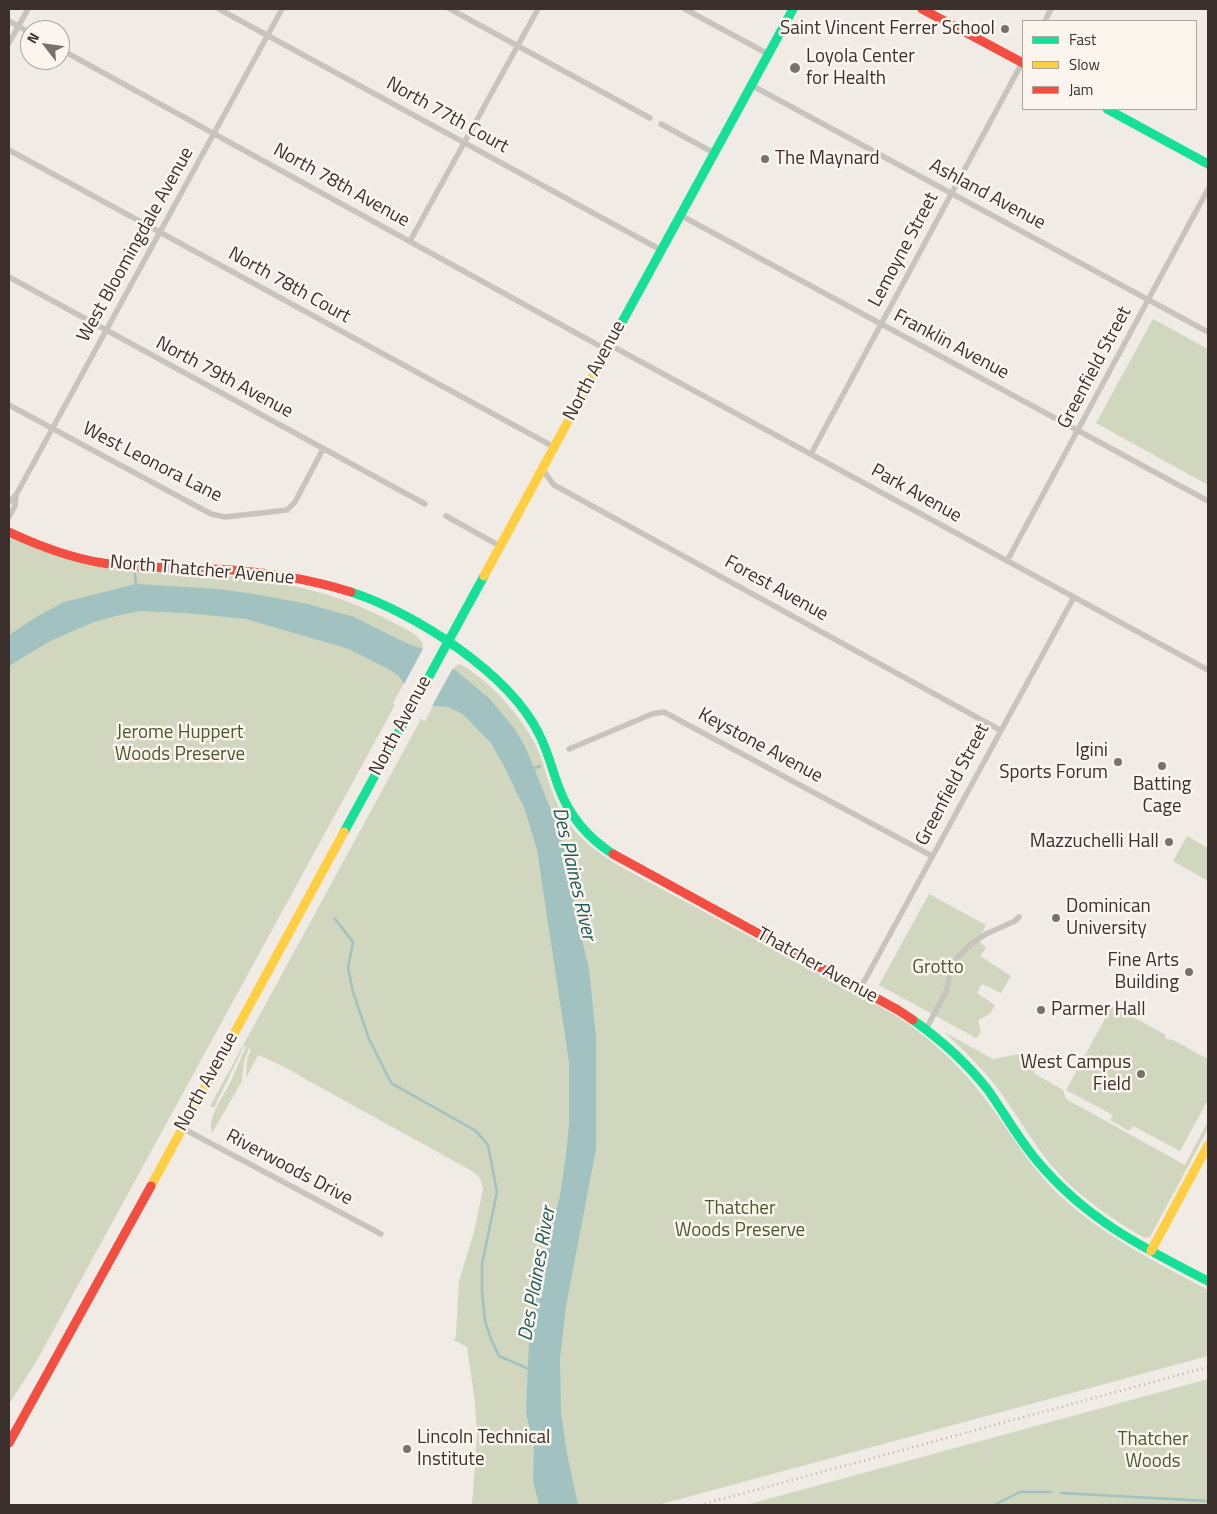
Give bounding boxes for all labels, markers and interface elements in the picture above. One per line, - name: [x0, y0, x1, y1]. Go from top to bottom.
- place label: Saint Vincent Ferrer School: [780, 18, 995, 40]
- north arrow: [20, 20, 70, 70]
- legend: [1022, 20, 1197, 110]
- marker: Saint Vincent Ferrer School: [999, 23, 1011, 35]
- text: N: [21, 28, 44, 47]
- text: Fast: [1069, 28, 1096, 51]
- place label: Loyola Center for Health: [806, 46, 915, 90]
- text: Slow: [1069, 53, 1100, 76]
- marker: Loyola Center for Health: [788, 61, 802, 75]
- street label: North 77th Court: [382, 73, 512, 159]
- text: Jam: [1069, 78, 1093, 101]
- street label: North 78th Avenue: [269, 139, 413, 233]
- street label: West Bloomingdale Avenue: [73, 144, 199, 346]
- place label: The Maynard: [775, 148, 880, 170]
- marker: The Maynard: [759, 153, 771, 165]
- street label: Ashland Avenue: [925, 155, 1049, 235]
- street label: Lemoyne Street: [864, 189, 944, 311]
- street label: North 78th Court: [224, 243, 354, 329]
- street label: Greenfield Street: [1053, 303, 1137, 433]
- street label: Franklin Avenue: [889, 305, 1013, 385]
- street label: North Avenue: [559, 317, 631, 425]
- street label: North 79th Avenue: [151, 332, 297, 424]
- street label: West Leonora Lane: [79, 418, 225, 508]
- street label: Park Avenue: [867, 460, 965, 528]
- street label: Forest Avenue: [720, 551, 832, 627]
- street label: North Thatcher Avenue: [109, 552, 295, 590]
- street label: North Avenue: [365, 672, 437, 780]
- street label: Keystone Avenue: [694, 704, 826, 788]
- street label: Greenfield Street: [911, 720, 995, 850]
- park label: Jerome Huppert Woods Preserve: [115, 722, 245, 766]
- place label: Igini Sports Forum: [999, 740, 1108, 784]
- marker: Igini Sports Forum: [1112, 756, 1124, 768]
- marker: Batting Cage: [1156, 760, 1168, 772]
- place label: Batting Cage: [1133, 774, 1191, 818]
- water label: Des Plaines River: [546, 805, 600, 943]
- place label: Mazzuchelli Hall: [1030, 831, 1159, 853]
- marker: Mazzuchelli Hall: [1163, 836, 1175, 848]
- place label: Dominican University: [1066, 896, 1151, 940]
- marker: Dominican University: [1050, 912, 1062, 924]
- street label: Thatcher Avenue: [753, 923, 881, 1009]
- place label: Fine Arts Building: [1107, 950, 1179, 994]
- park label: Grotto: [912, 957, 964, 979]
- marker: Fine Arts Building: [1183, 966, 1195, 978]
- place label: Parmer Hall: [1051, 999, 1146, 1021]
- marker: Parmer Hall: [1035, 1004, 1047, 1016]
- street label: North Avenue: [170, 1028, 244, 1136]
- place label: West Campus Field: [1021, 1052, 1131, 1096]
- marker: West Campus Field: [1135, 1068, 1147, 1080]
- street label: Riverwoods Drive: [222, 1125, 356, 1211]
- park label: Thatcher Woods Preserve: [675, 1198, 805, 1242]
- water label: Des Plaines River: [514, 1205, 562, 1343]
- place label: Lincoln Technical Institute: [417, 1427, 550, 1471]
- park label: Thatcher Woods: [1117, 1429, 1189, 1473]
- marker: Lincoln Technical Institute: [401, 1443, 413, 1455]

